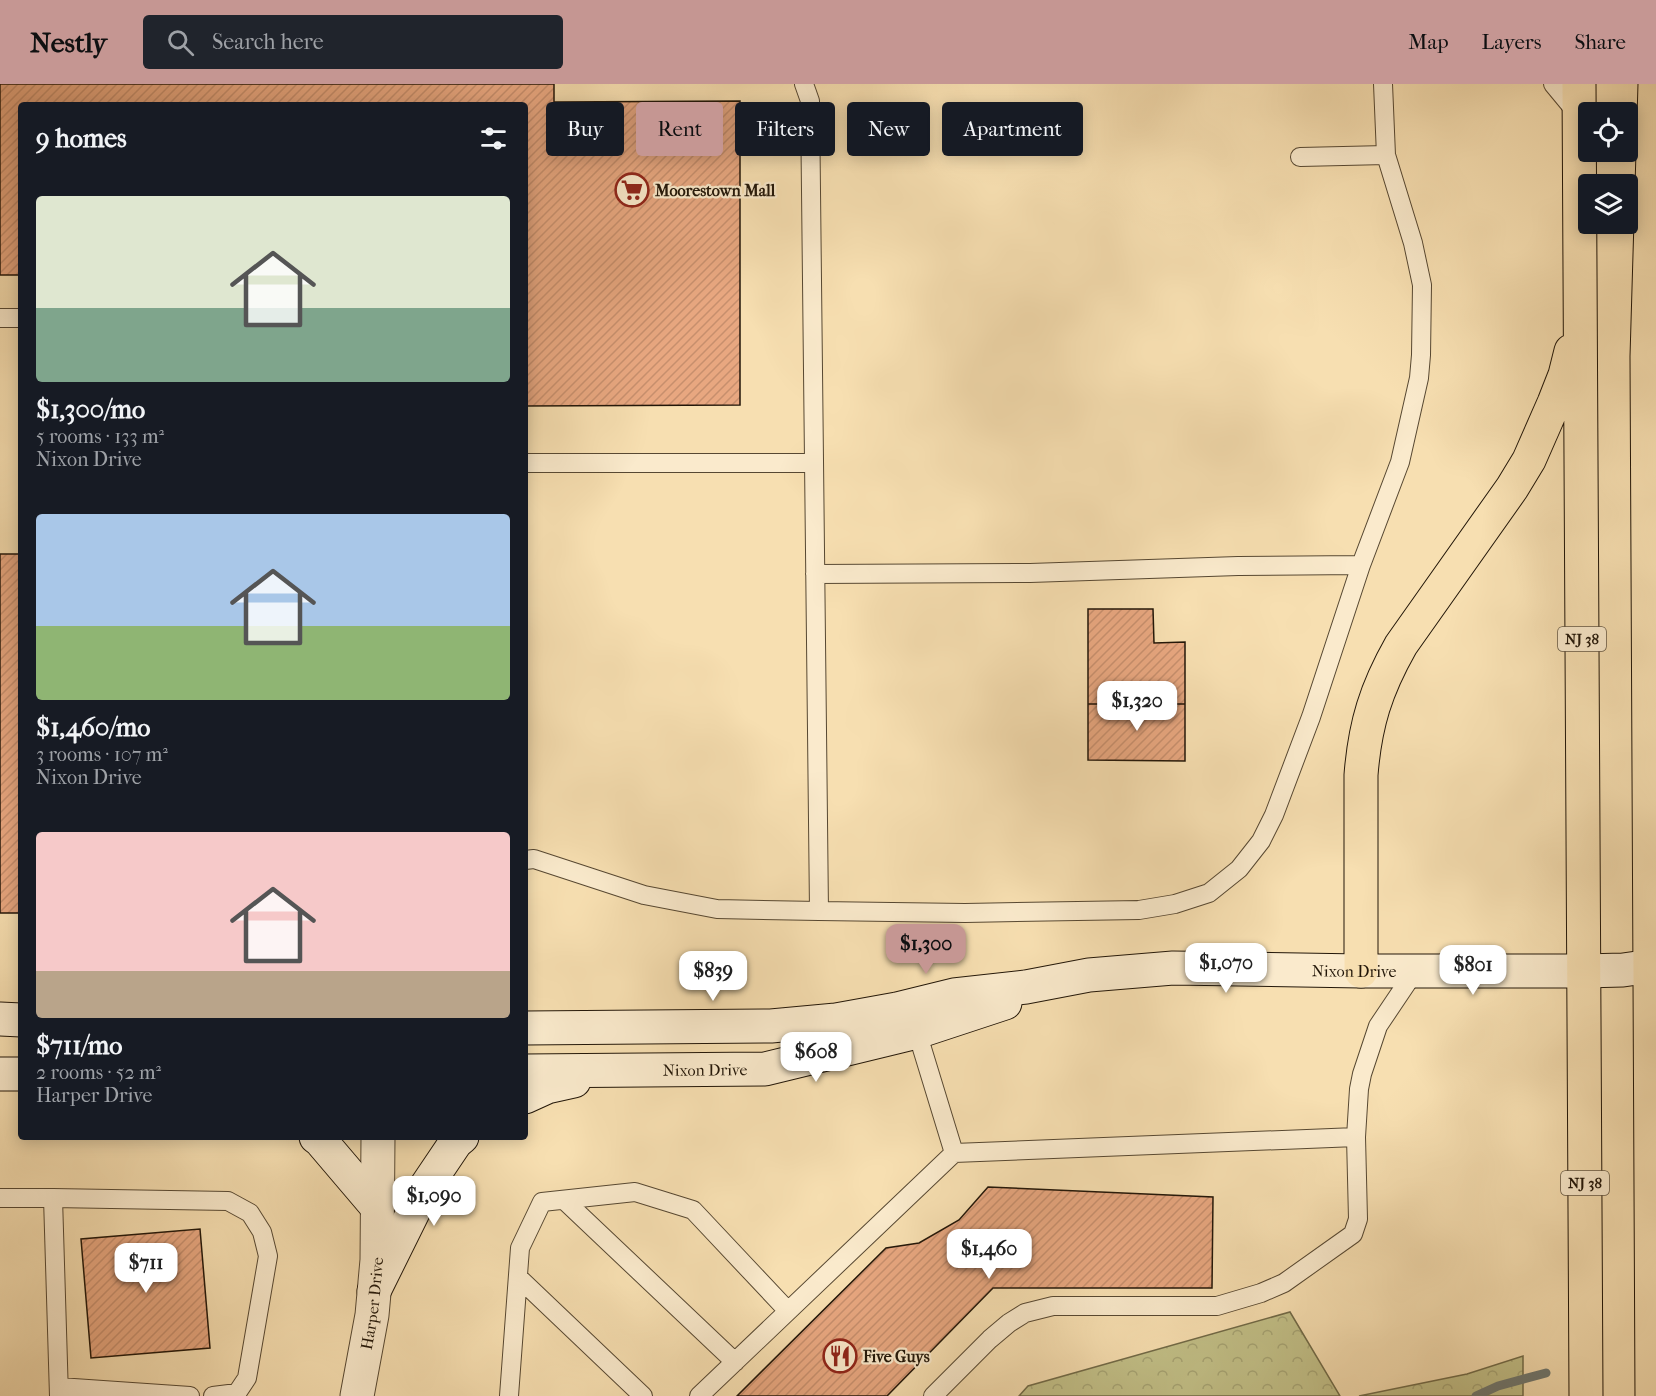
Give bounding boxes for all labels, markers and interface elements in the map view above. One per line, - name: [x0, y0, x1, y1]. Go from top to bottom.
- search box: [143, 15, 563, 69]
- text: Nestly: [30, 26, 107, 59]
- icon: search: [164, 26, 197, 59]
- text: Search here: [212, 29, 324, 55]
- text: Map: [1408, 30, 1449, 54]
- text: Layers: [1482, 30, 1541, 54]
- text: Share: [1574, 30, 1626, 54]
- chip: Buy: [546, 102, 624, 156]
- chip: Rent: [636, 102, 723, 156]
- chip: Filters: [735, 102, 835, 156]
- chip: New: [847, 102, 930, 156]
- chip: Apartment: [942, 102, 1083, 156]
- map controls: [1578, 102, 1638, 234]
- button: locate: [1578, 102, 1638, 162]
- icon: filters: [477, 122, 510, 155]
- text: 9 homes: [36, 123, 127, 154]
- supermarket icon: Moorestown Mall: [614, 172, 650, 208]
- button: layers: [1578, 174, 1638, 234]
- place label: Moorestown Mall: [654, 181, 776, 200]
- icon: home: [219, 235, 327, 343]
- text: $1,300/mo: [36, 394, 145, 425]
- text: 5 rooms · 133 m²: [36, 425, 164, 448]
- text: Nixon Drive: [36, 448, 142, 471]
- icon: home: [219, 553, 327, 661]
- road number: NJ 38: [1558, 627, 1606, 651]
- pin: $1,320: [1088, 681, 1186, 732]
- text: $1,320: [1111, 689, 1163, 712]
- text: $1,460/mo: [36, 712, 150, 743]
- text: 3 rooms · 107 m²: [36, 743, 168, 766]
- text: Nixon Drive: [36, 766, 142, 789]
- icon: home: [219, 871, 327, 979]
- pin: $1,300: [877, 924, 975, 975]
- text: $1,300: [900, 932, 952, 955]
- pin: $1,070: [1177, 943, 1275, 994]
- pin: $801: [1437, 945, 1509, 996]
- pin: $839: [677, 951, 749, 1002]
- text: $1,070: [1199, 951, 1253, 974]
- text: $801: [1453, 953, 1493, 976]
- text: $839: [693, 959, 733, 982]
- street label: Nixon Drive: [1312, 961, 1397, 981]
- text: $711/mo: [36, 1030, 122, 1061]
- pin: $608: [780, 1032, 852, 1083]
- text: $608: [795, 1040, 837, 1063]
- street label: Nixon Drive: [663, 1060, 747, 1080]
- text: 2 rooms · 52 m²: [36, 1061, 161, 1084]
- text: Harper Drive: [36, 1084, 153, 1107]
- road number: NJ 38: [1561, 1171, 1609, 1195]
- pin: $1,090: [385, 1176, 483, 1227]
- text: $1,090: [407, 1184, 461, 1207]
- pin: $1,460: [940, 1229, 1038, 1280]
- text: $1,460: [961, 1237, 1017, 1260]
- pin: $711: [110, 1243, 182, 1294]
- text: $711: [129, 1251, 163, 1274]
- street label: Harper Drive: [357, 1256, 387, 1351]
- restaurant icon: Five Guys: [822, 1338, 858, 1374]
- place label: Five Guys: [862, 1347, 930, 1367]

